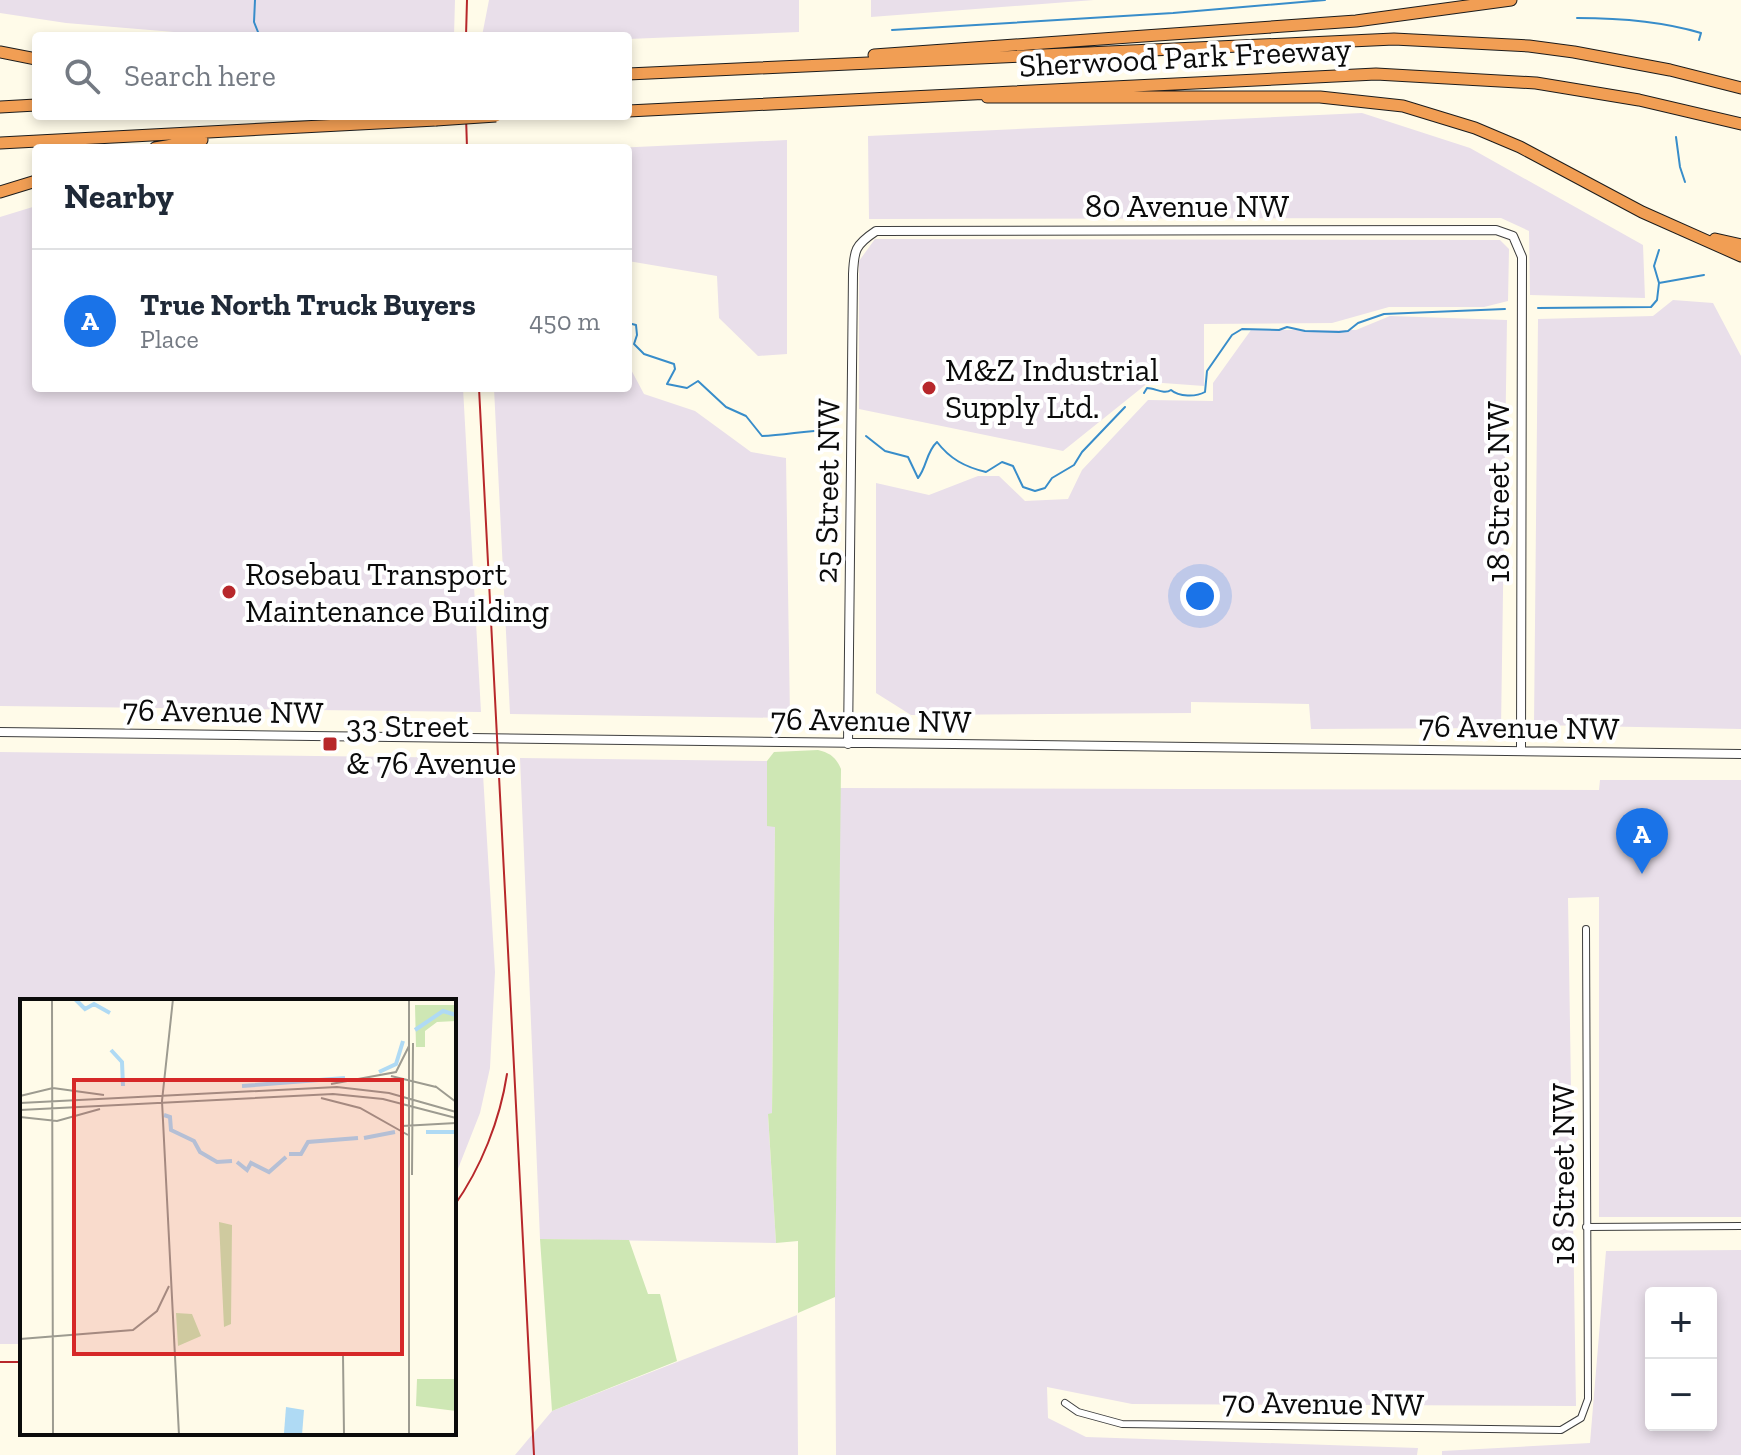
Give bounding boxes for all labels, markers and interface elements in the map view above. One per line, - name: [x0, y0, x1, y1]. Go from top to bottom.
- street label: Sherwood Park Freeway: [1018, 29, 1353, 85]
- search box: [32, 32, 632, 120]
- icon: search: [60, 54, 104, 98]
- text: Search here: [124, 58, 276, 94]
- text: Nearby: [64, 176, 174, 217]
- street label: 80 Avenue NW: [1085, 187, 1289, 225]
- text: True North Truck Buyers: [140, 287, 476, 323]
- text: A: [81, 305, 99, 337]
- text: 450 m: [529, 305, 600, 337]
- text: Place: [140, 323, 199, 355]
- place label: M&Z Industrial Supply Ltd.: [945, 351, 1159, 426]
- marker: M&Z Industrial Supply Ltd.: [920, 379, 938, 397]
- street label: 25 Street NW: [806, 398, 848, 584]
- street label: 18 Street NW: [1479, 401, 1517, 583]
- place label: Rosebau Transport Maintenance Building: [245, 555, 549, 630]
- your location: [1180, 576, 1220, 616]
- marker: Rosebau Transport Maintenance Building: [220, 583, 238, 601]
- street label: 76 Avenue NW: [122, 690, 324, 732]
- street label: 76 Avenue NW: [770, 699, 972, 741]
- street label: 76 Avenue NW: [1418, 706, 1620, 748]
- place label: 33 Street & 76 Avenue: [346, 707, 516, 782]
- marker: 33 Street & 76 Avenue: [321, 735, 339, 753]
- pin: A: [1616, 808, 1668, 874]
- inset map: [20, 999, 456, 1435]
- street label: 18 Street NW: [1544, 1083, 1582, 1265]
- map controls: [1645, 1287, 1717, 1431]
- button: +: [1645, 1287, 1717, 1359]
- button: −: [1645, 1359, 1717, 1431]
- street label: 70 Avenue NW: [1222, 1382, 1424, 1424]

